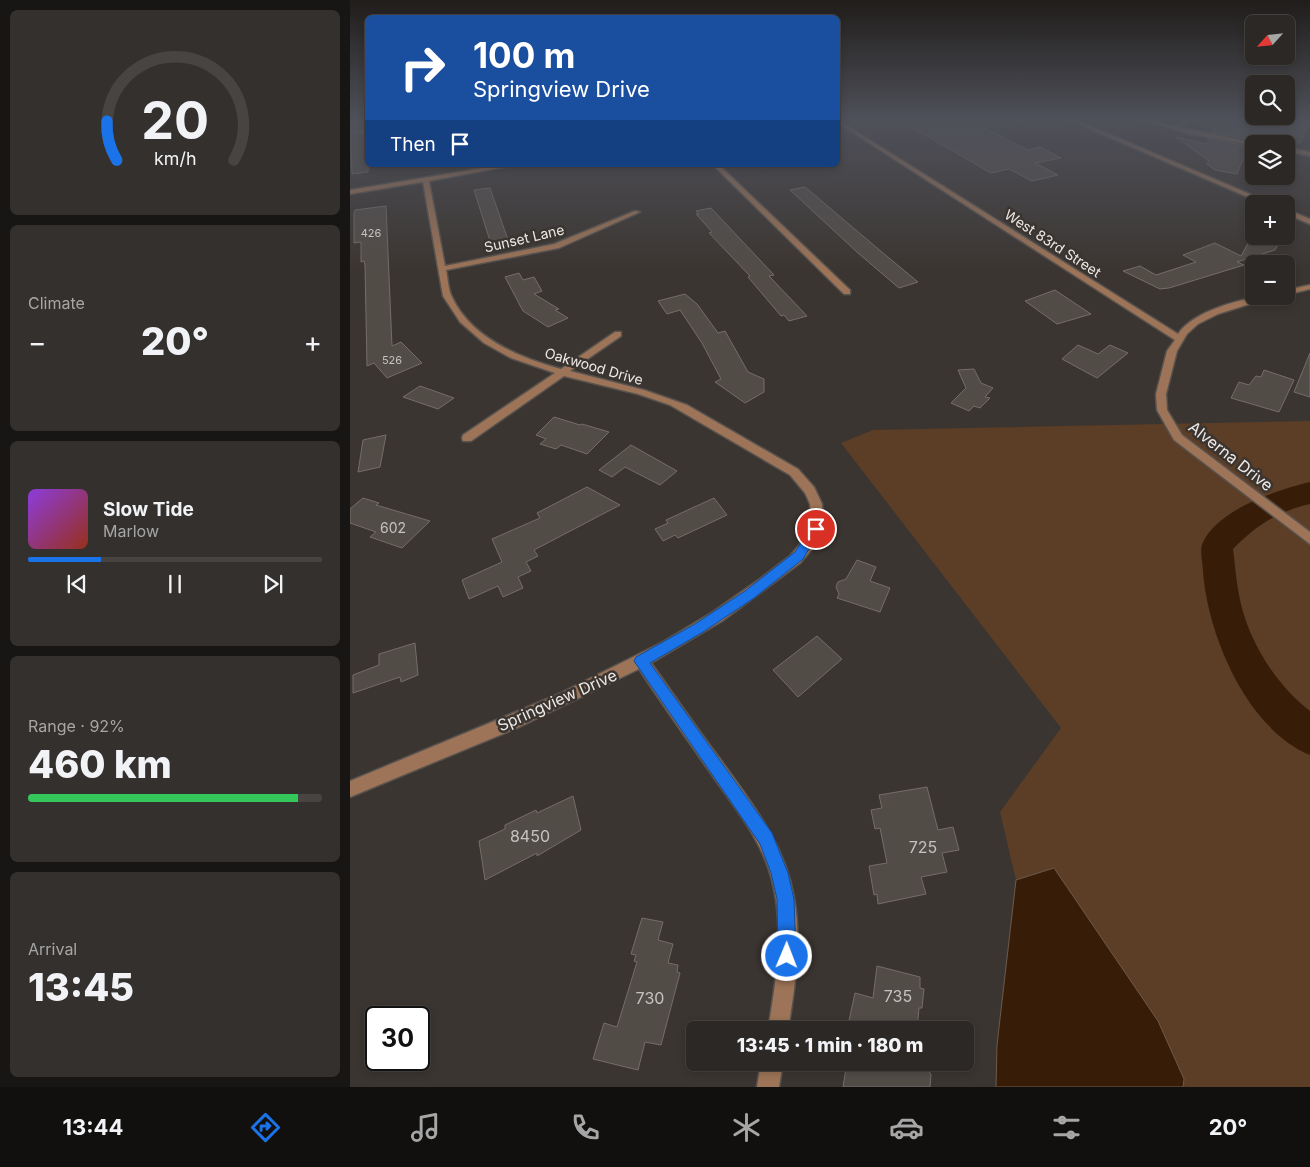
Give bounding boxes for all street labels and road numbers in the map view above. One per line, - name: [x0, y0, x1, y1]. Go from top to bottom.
- street label: West 83rd Street: [1002, 206, 1105, 281]
- street label: Sunset Lane: [482, 221, 566, 255]
- street label: Oakwood Drive: [543, 344, 645, 388]
- street label: Alverna Drive: [1185, 417, 1277, 495]
- street label: Springview Drive: [494, 665, 620, 735]

